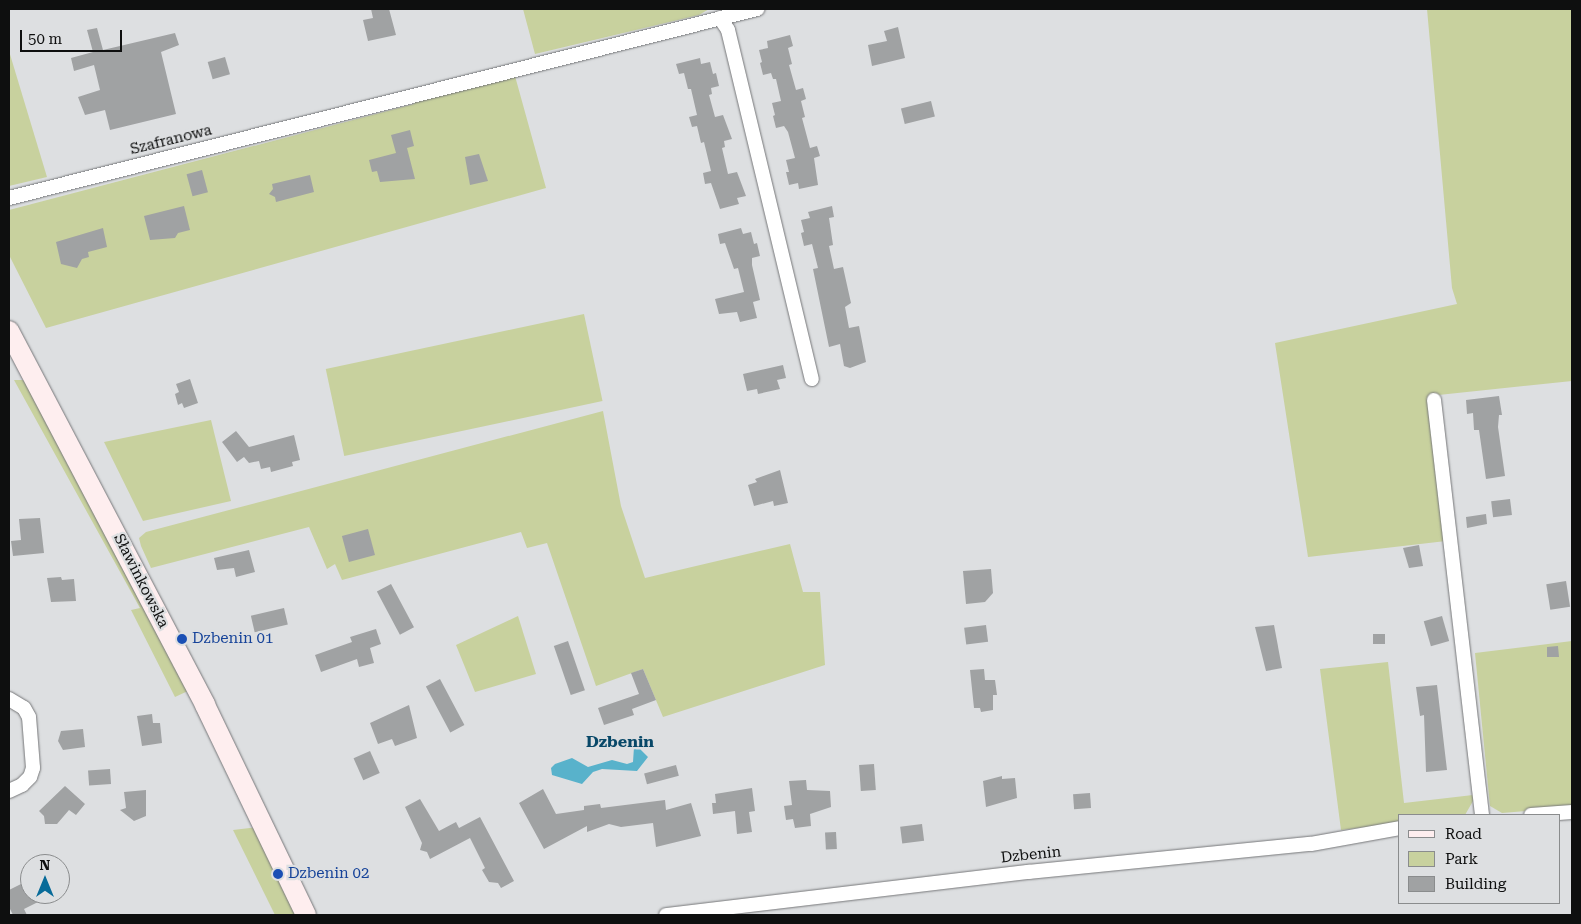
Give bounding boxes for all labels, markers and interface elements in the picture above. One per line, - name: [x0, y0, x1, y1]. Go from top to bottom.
- scale bar: [22, 20, 125, 52]
- text: 50 m: [28, 30, 62, 48]
- street label: Szafranowa: [128, 121, 214, 159]
- street label: Sławinkowska: [110, 531, 172, 631]
- place label: Dzbenin 01: [192, 630, 273, 648]
- marker: Dzbenin 01: [176, 633, 188, 645]
- district label: Dzbenin: [586, 732, 654, 752]
- legend: [1398, 814, 1561, 904]
- text: Road: [1445, 825, 1482, 843]
- street label: Dzbenin: [1000, 843, 1062, 867]
- text: Park: [1445, 850, 1478, 868]
- north arrow: [20, 854, 70, 904]
- text: N: [40, 857, 50, 873]
- place label: Dzbenin 02: [288, 865, 369, 883]
- marker: Dzbenin 02: [272, 868, 284, 880]
- text: Building: [1445, 875, 1506, 893]

